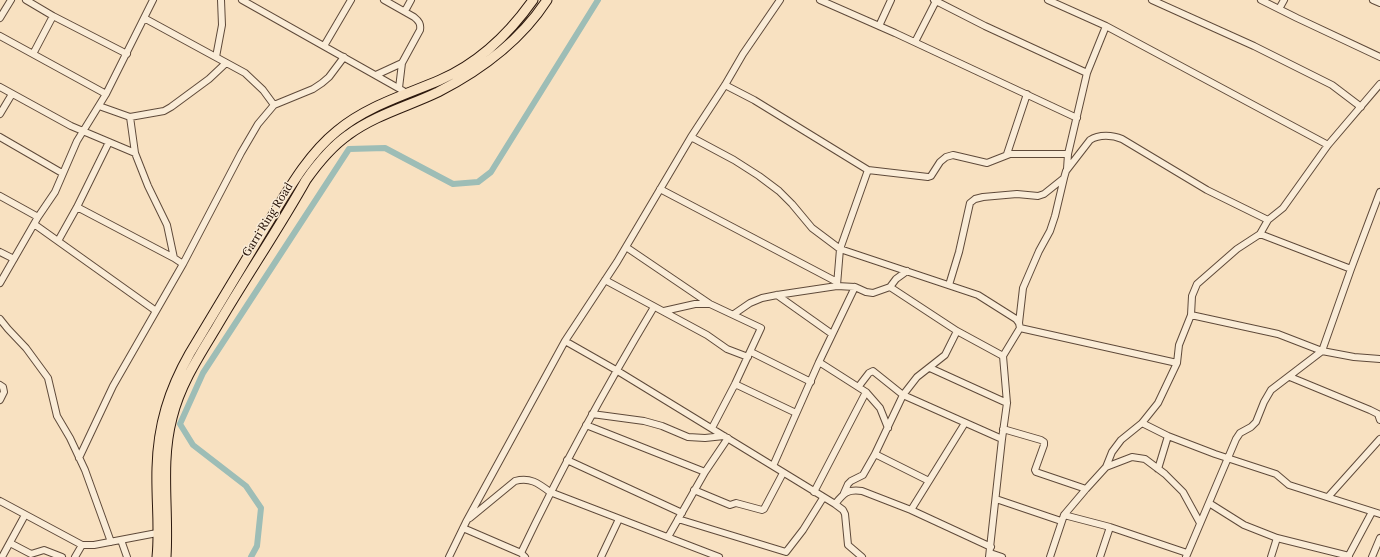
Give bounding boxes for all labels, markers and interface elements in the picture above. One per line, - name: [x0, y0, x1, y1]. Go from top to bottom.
- street label: Garri Ring Road: [240, 181, 296, 259]

